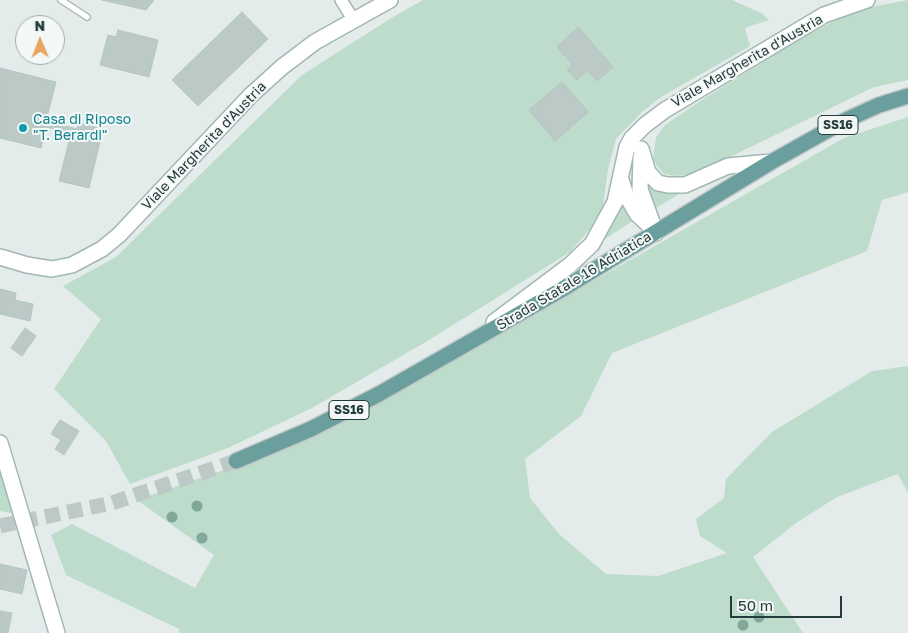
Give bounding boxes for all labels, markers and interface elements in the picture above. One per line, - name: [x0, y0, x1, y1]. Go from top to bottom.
- street label: Viale Margherita d'Austria: [668, 11, 826, 111]
- north arrow: [15, 15, 65, 65]
- text: N: [34, 17, 45, 34]
- street label: Viale Margherita d'Austria: [138, 78, 270, 214]
- place label: Casa di Riposo "T. Berardi": [33, 112, 131, 144]
- road number: SS16: [818, 116, 858, 134]
- marker: Casa di Riposo "T. Berardi": [17, 122, 29, 134]
- street label: Strada Statale 16 Adriatica: [494, 228, 654, 334]
- road number: SS16: [329, 400, 369, 420]
- scale bar: [733, 586, 846, 618]
- text: 50 m: [738, 596, 773, 614]

